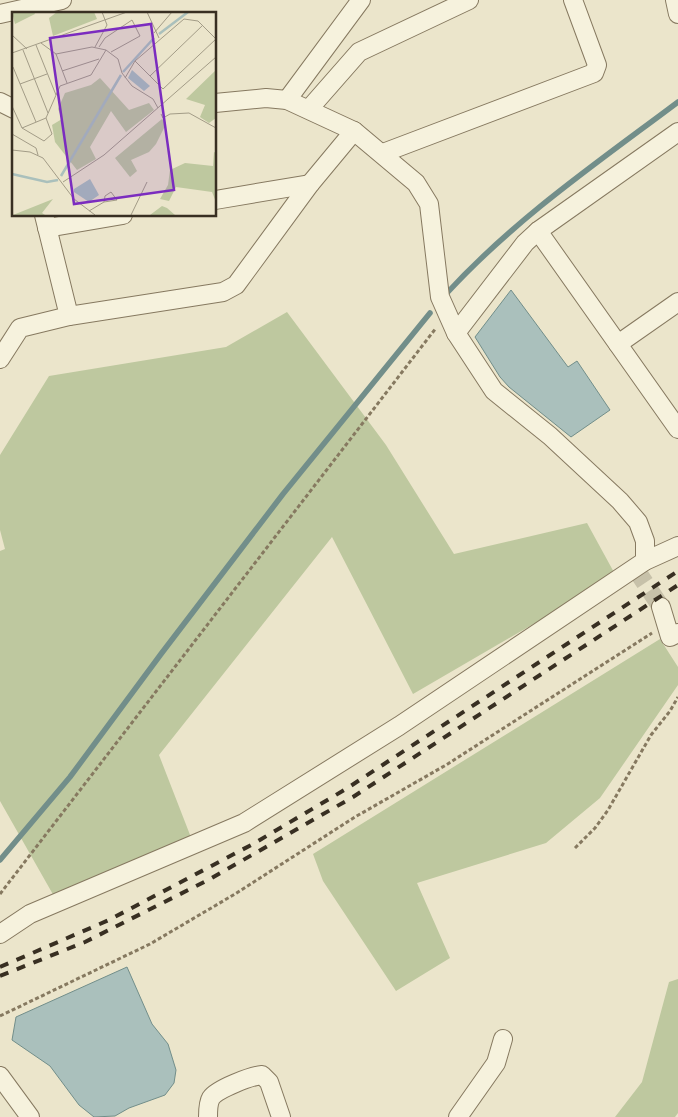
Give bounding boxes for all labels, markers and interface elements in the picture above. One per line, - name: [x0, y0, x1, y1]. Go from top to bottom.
- inset map: [12, 12, 216, 216]

